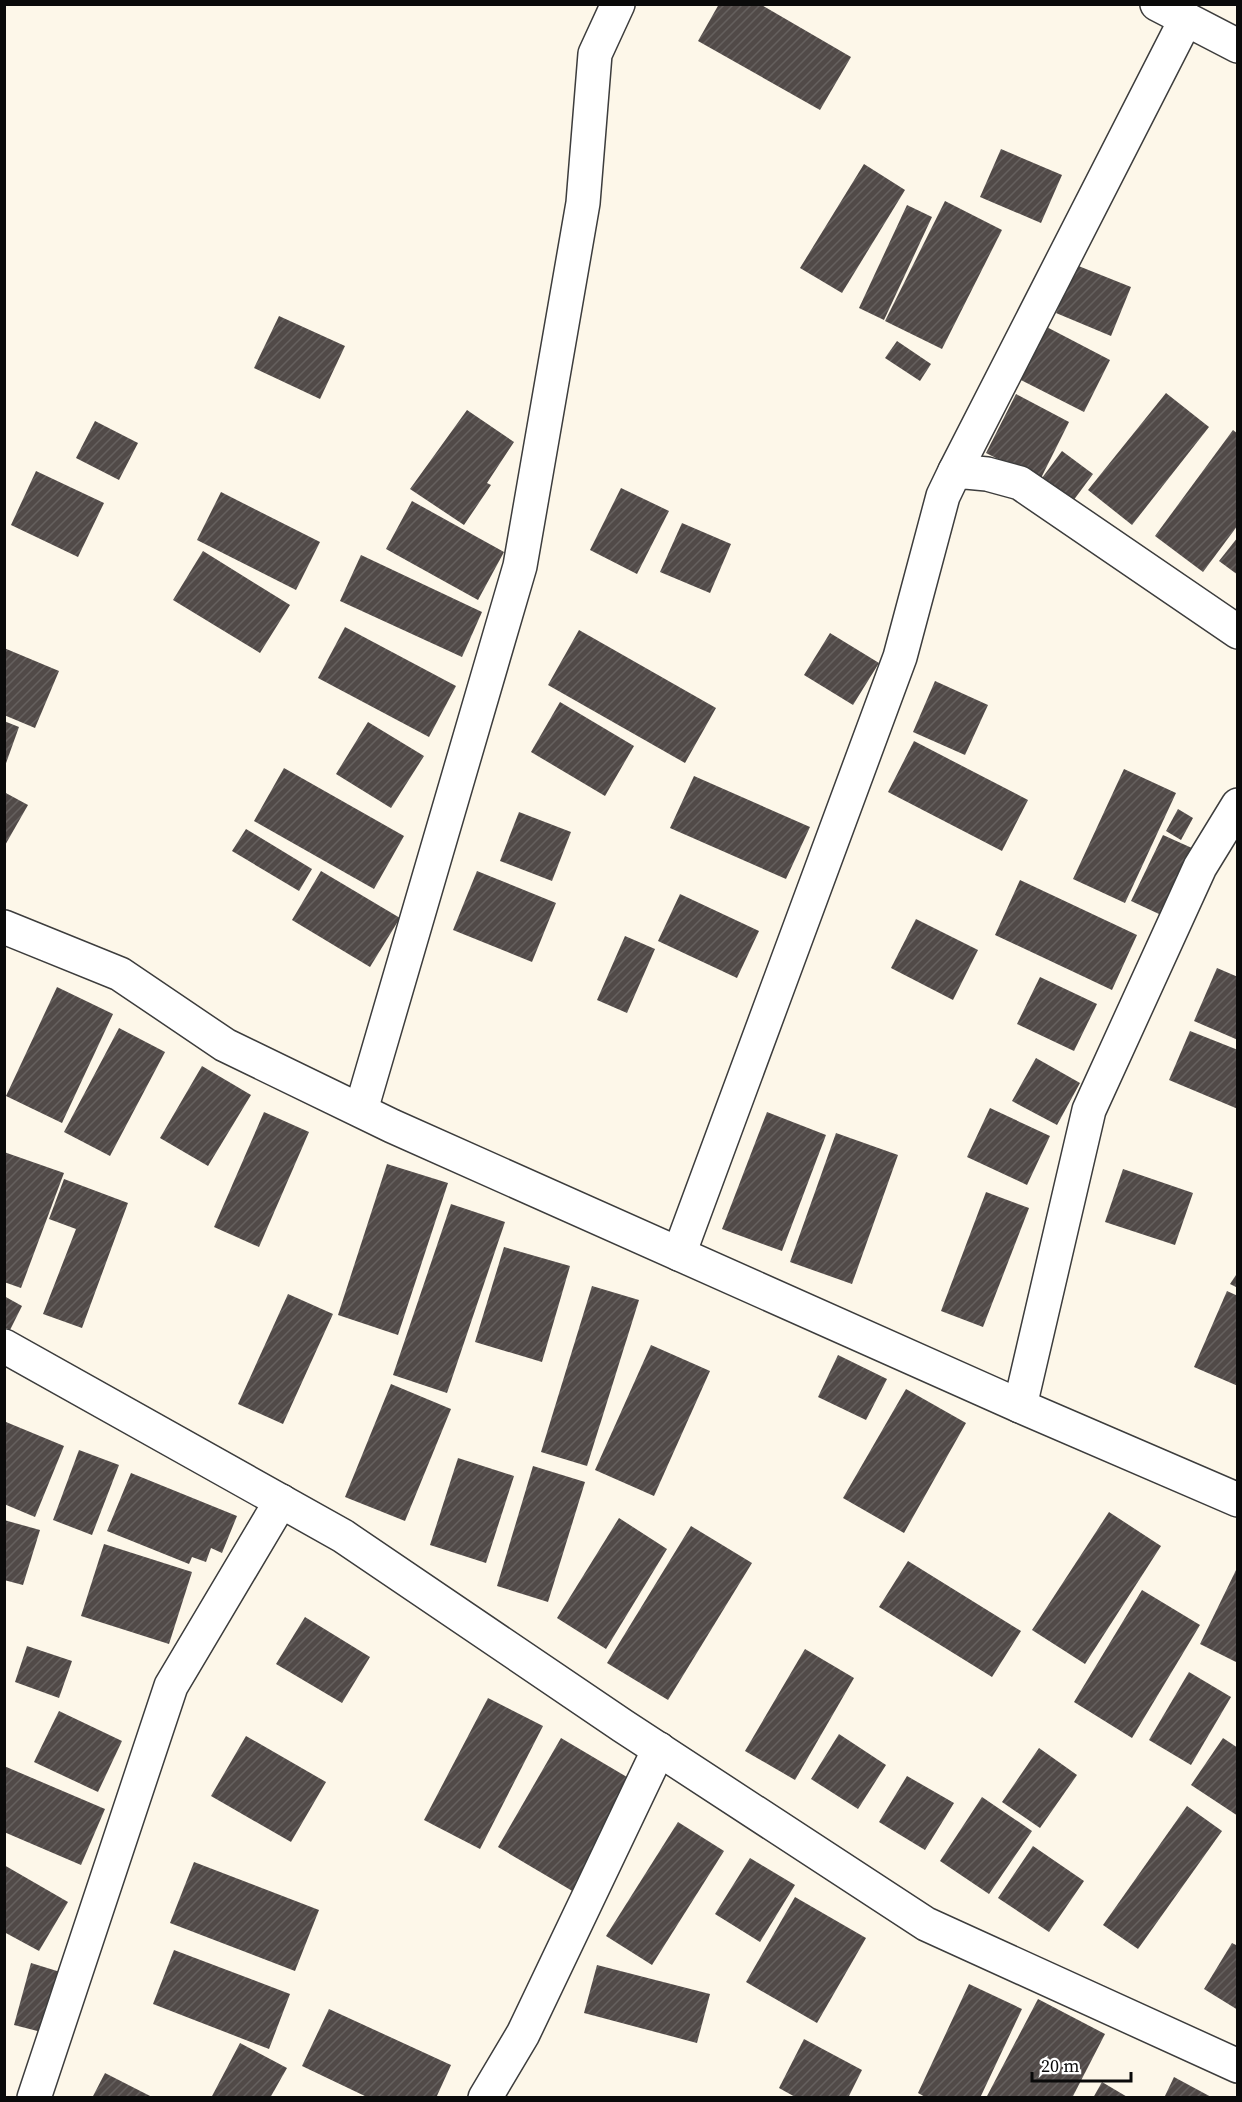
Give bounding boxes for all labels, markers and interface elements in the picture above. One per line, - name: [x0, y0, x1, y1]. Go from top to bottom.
- scale bar: [1032, 2045, 1131, 2083]
- text: 20 m: [1041, 2053, 1079, 2078]

